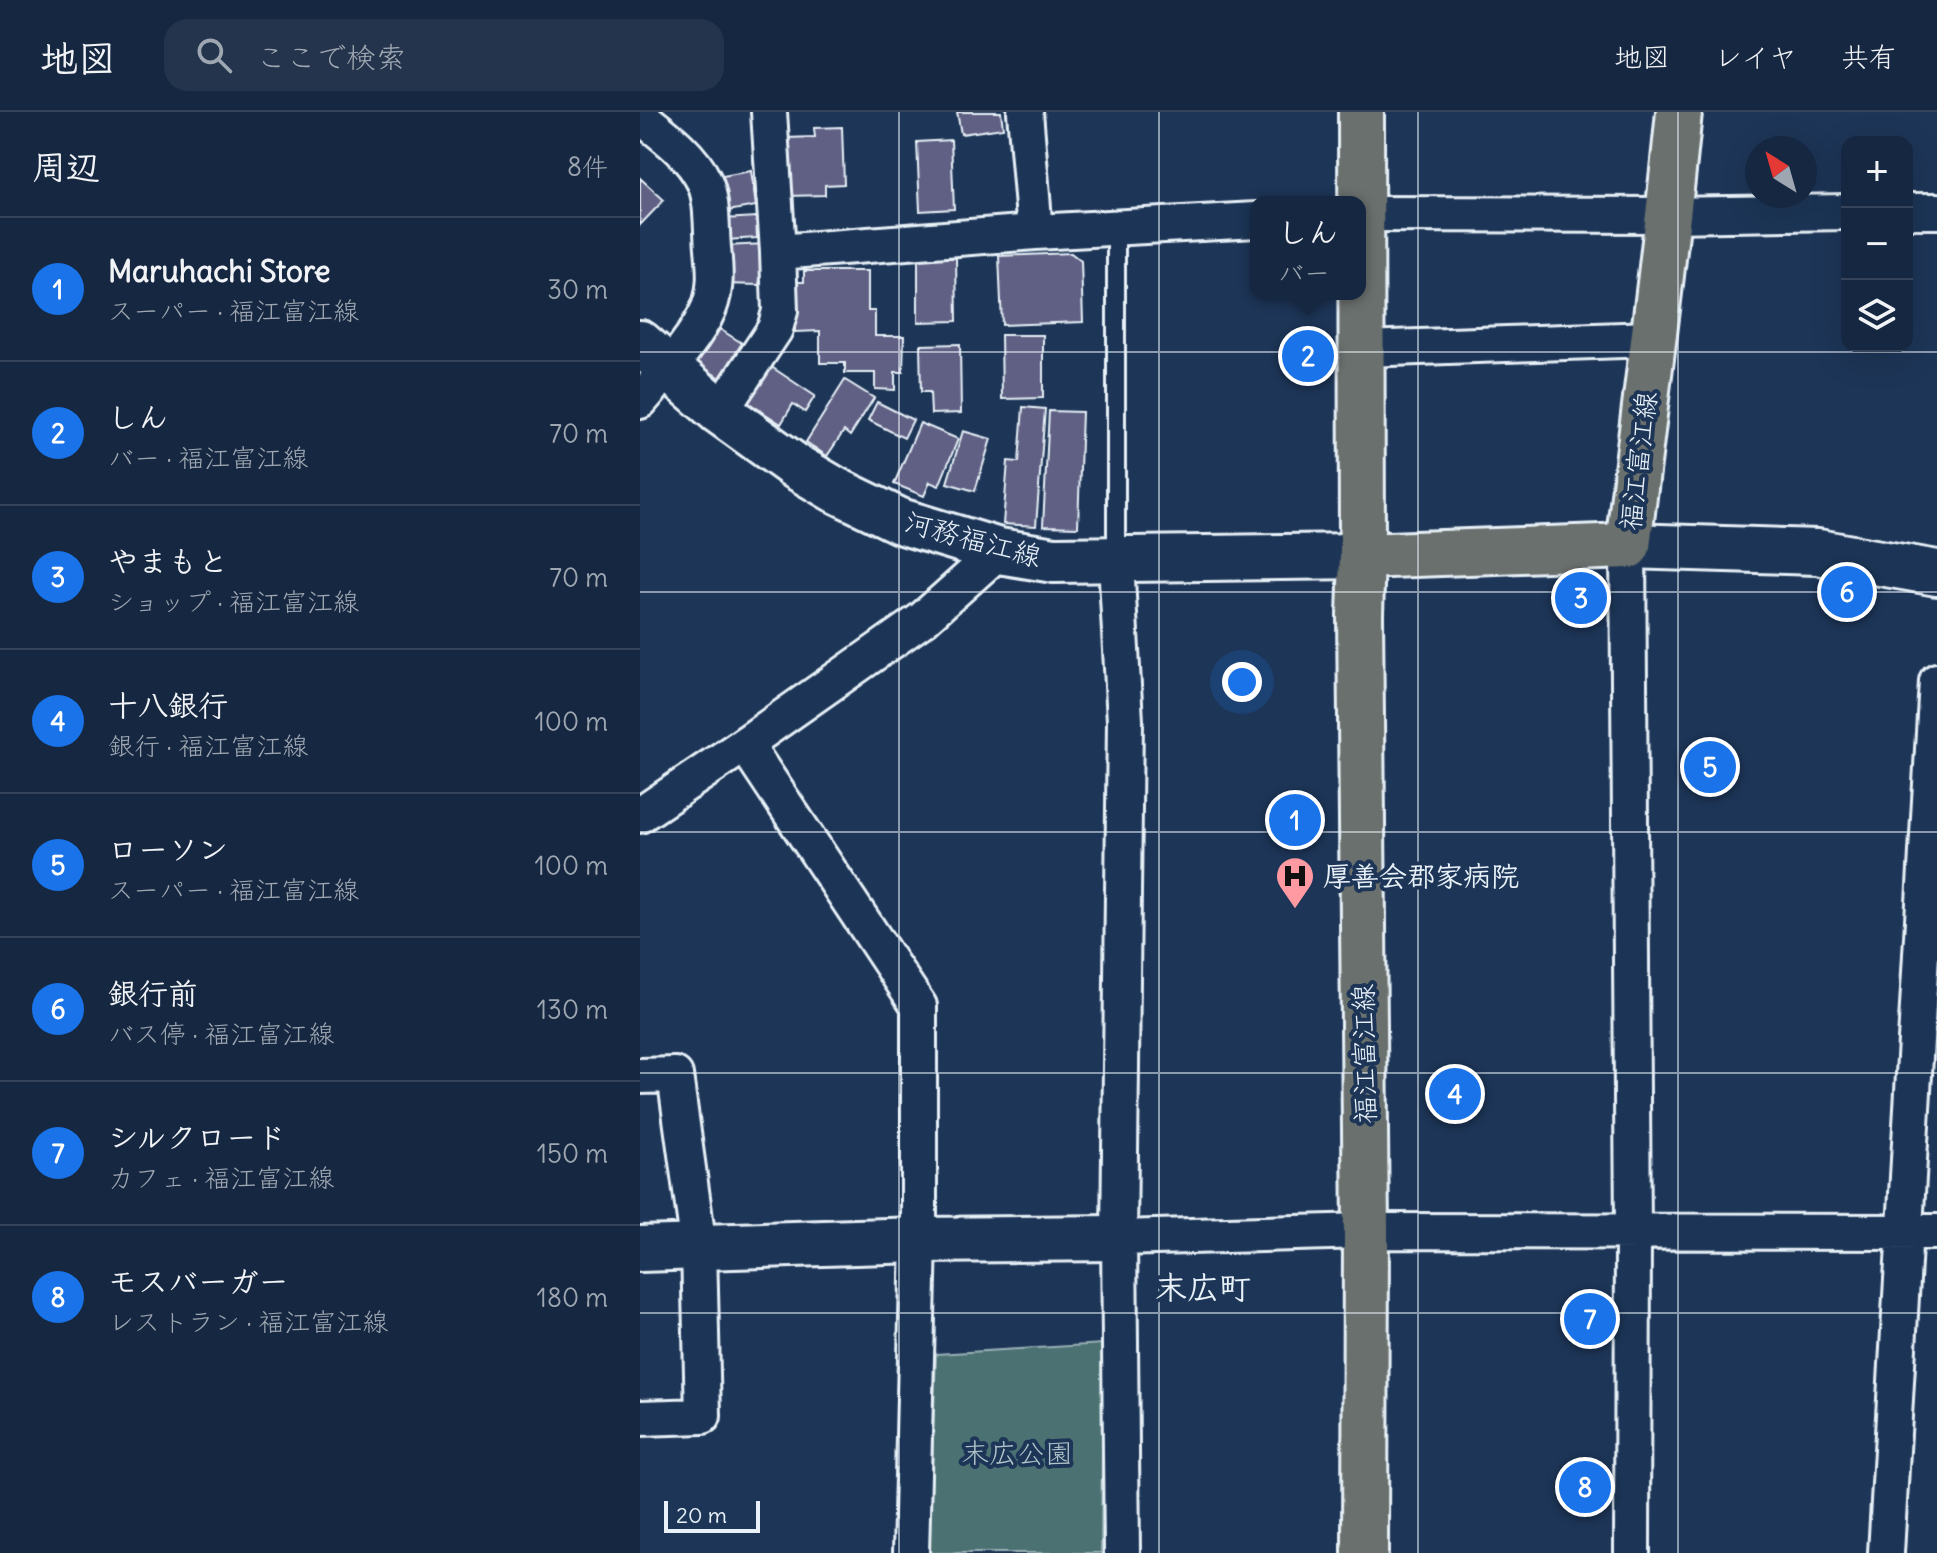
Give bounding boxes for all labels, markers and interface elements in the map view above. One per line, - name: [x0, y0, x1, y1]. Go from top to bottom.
- search box: [164, 19, 724, 91]
- icon: search: [192, 33, 236, 77]
- text: 地図: [40, 35, 116, 82]
- text: ここで検索: [256, 38, 406, 76]
- text: 地図: [1614, 39, 1670, 75]
- text: レイヤ: [1714, 39, 1797, 75]
- text: 共有: [1841, 39, 1897, 75]
- north arrow: [1745, 136, 1817, 208]
- map controls: [1841, 136, 1913, 352]
- button: +: [1841, 136, 1913, 208]
- text: 周辺: [32, 145, 100, 188]
- text: 8件: [567, 150, 608, 183]
- popup: [1250, 196, 1366, 300]
- button: −: [1841, 208, 1913, 280]
- text: しん: [1278, 213, 1338, 251]
- text: Maruhachi Store: [108, 252, 330, 290]
- text: バー: [1278, 256, 1330, 289]
- text: 1: [53, 273, 63, 306]
- text: 30 m: [547, 273, 608, 306]
- button: layers: [1841, 280, 1913, 352]
- text: スーパー · 福江富江線: [108, 294, 359, 327]
- pin: 2: [1282, 326, 1334, 386]
- street label: 福江富江線: [1612, 389, 1664, 533]
- text: しん: [108, 398, 168, 436]
- text: 2: [51, 417, 65, 450]
- text: 70 m: [549, 417, 608, 450]
- text: バー · 福江富江線: [108, 441, 308, 474]
- street label: 河務福江線: [901, 503, 1045, 575]
- text: やまもと: [108, 542, 228, 580]
- text: 3: [51, 561, 65, 594]
- text: 70 m: [549, 561, 608, 594]
- pin: 6: [1821, 562, 1873, 622]
- pin: 3: [1555, 568, 1607, 628]
- text: ショップ · 福江富江線: [108, 585, 359, 618]
- your location: [1222, 662, 1262, 702]
- text: 十八銀行: [108, 686, 228, 724]
- text: 4: [50, 705, 66, 738]
- text: 100 m: [534, 705, 608, 738]
- text: 銀行 · 福江富江線: [108, 729, 308, 762]
- pin: 5: [1684, 737, 1736, 797]
- pin: 1: [1269, 790, 1321, 850]
- text: ローソン: [108, 830, 228, 868]
- text: 5: [51, 849, 65, 882]
- text: 100 m: [534, 849, 608, 882]
- hospital icon: 厚善会郡家病院: [1274, 855, 1316, 910]
- place label: 厚善会郡家病院: [1323, 858, 1519, 894]
- text: スーパー · 福江富江線: [108, 873, 359, 906]
- text: 銀行前: [108, 974, 198, 1012]
- street label: 福江富江線: [1345, 984, 1383, 1124]
- text: 6: [50, 993, 66, 1026]
- text: 130 m: [537, 993, 608, 1026]
- text: バス停 · 福江富江線: [108, 1017, 334, 1050]
- pin: 4: [1429, 1064, 1481, 1124]
- text: シルクロード: [108, 1118, 286, 1156]
- text: 7: [52, 1137, 64, 1170]
- text: 150 m: [537, 1137, 608, 1170]
- text: カフェ · 福江富江線: [108, 1161, 334, 1194]
- text: モスバーガー: [108, 1262, 289, 1300]
- district label: 末広町: [1155, 1267, 1251, 1308]
- text: 8: [51, 1281, 65, 1314]
- text: 180 m: [537, 1281, 608, 1314]
- pin: 7: [1564, 1289, 1616, 1349]
- text: レストラン · 福江富江線: [108, 1305, 388, 1338]
- park label: 末広公園: [961, 1435, 1073, 1471]
- pin: 8: [1559, 1457, 1611, 1517]
- scale bar: [664, 1497, 760, 1533]
- text: 20 m: [676, 1501, 727, 1529]

